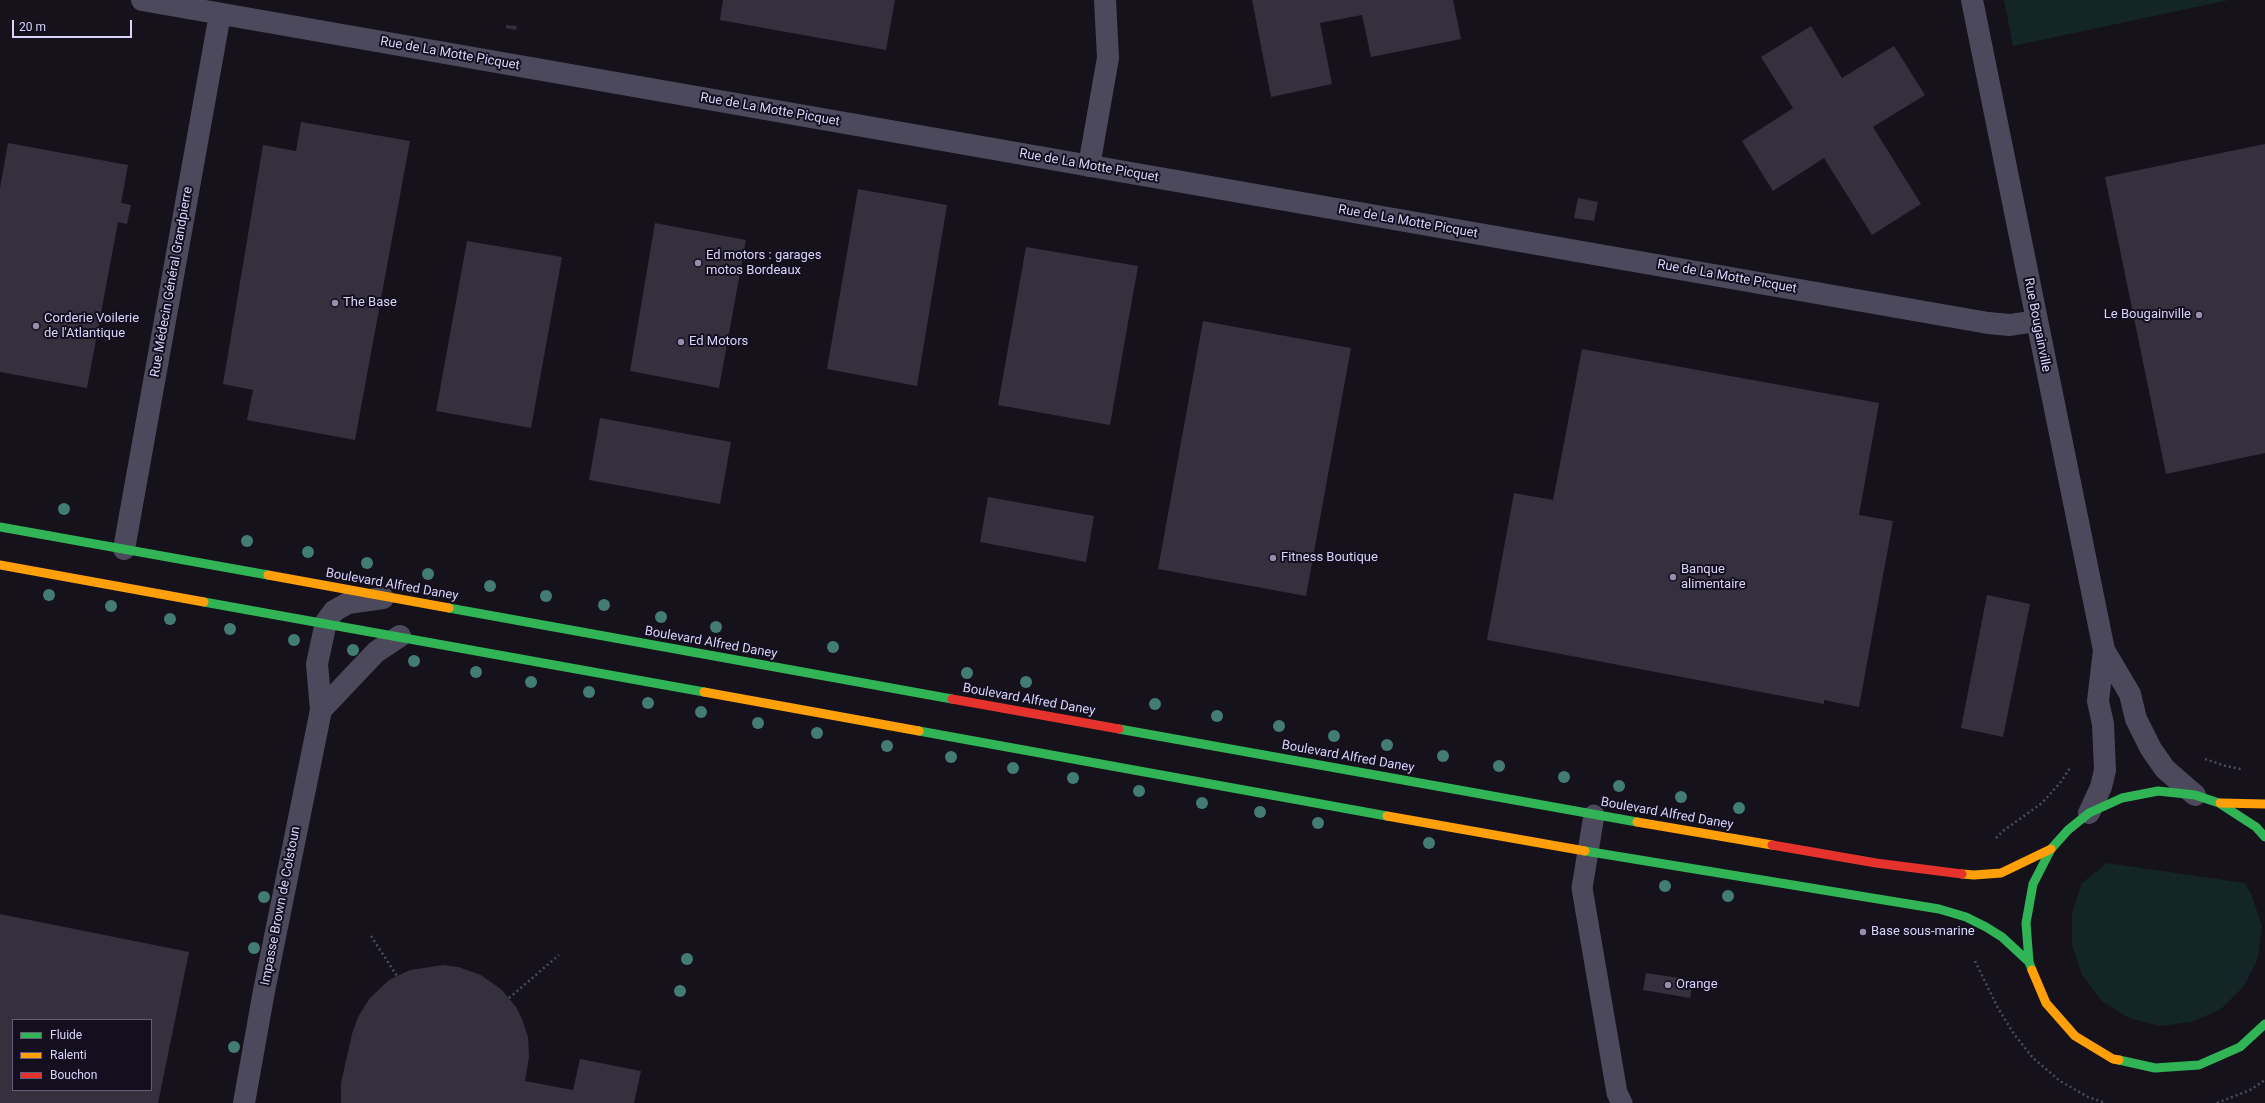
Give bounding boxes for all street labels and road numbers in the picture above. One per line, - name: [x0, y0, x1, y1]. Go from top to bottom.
- street label: Rue de La Motte Picquet: [379, 34, 521, 74]
- street label: Rue de La Motte Picquet: [699, 90, 841, 130]
- street label: Rue de La Motte Picquet: [1018, 146, 1160, 186]
- street label: Rue Médecin Général Grandpierre: [148, 186, 196, 378]
- street label: Rue de La Motte Picquet: [1337, 202, 1479, 242]
- street label: Rue de La Motte Picquet: [1656, 257, 1798, 297]
- street label: Rue Bougainville: [2020, 277, 2054, 373]
- street label: Boulevard Alfred Daney: [324, 566, 460, 604]
- street label: Boulevard Alfred Daney: [643, 624, 779, 662]
- street label: Boulevard Alfred Daney: [961, 681, 1097, 719]
- street label: Boulevard Alfred Daney: [1280, 738, 1416, 776]
- street label: Boulevard Alfred Daney: [1599, 795, 1735, 833]
- street label: Impasse Brown de Colstoun: [258, 825, 304, 987]

